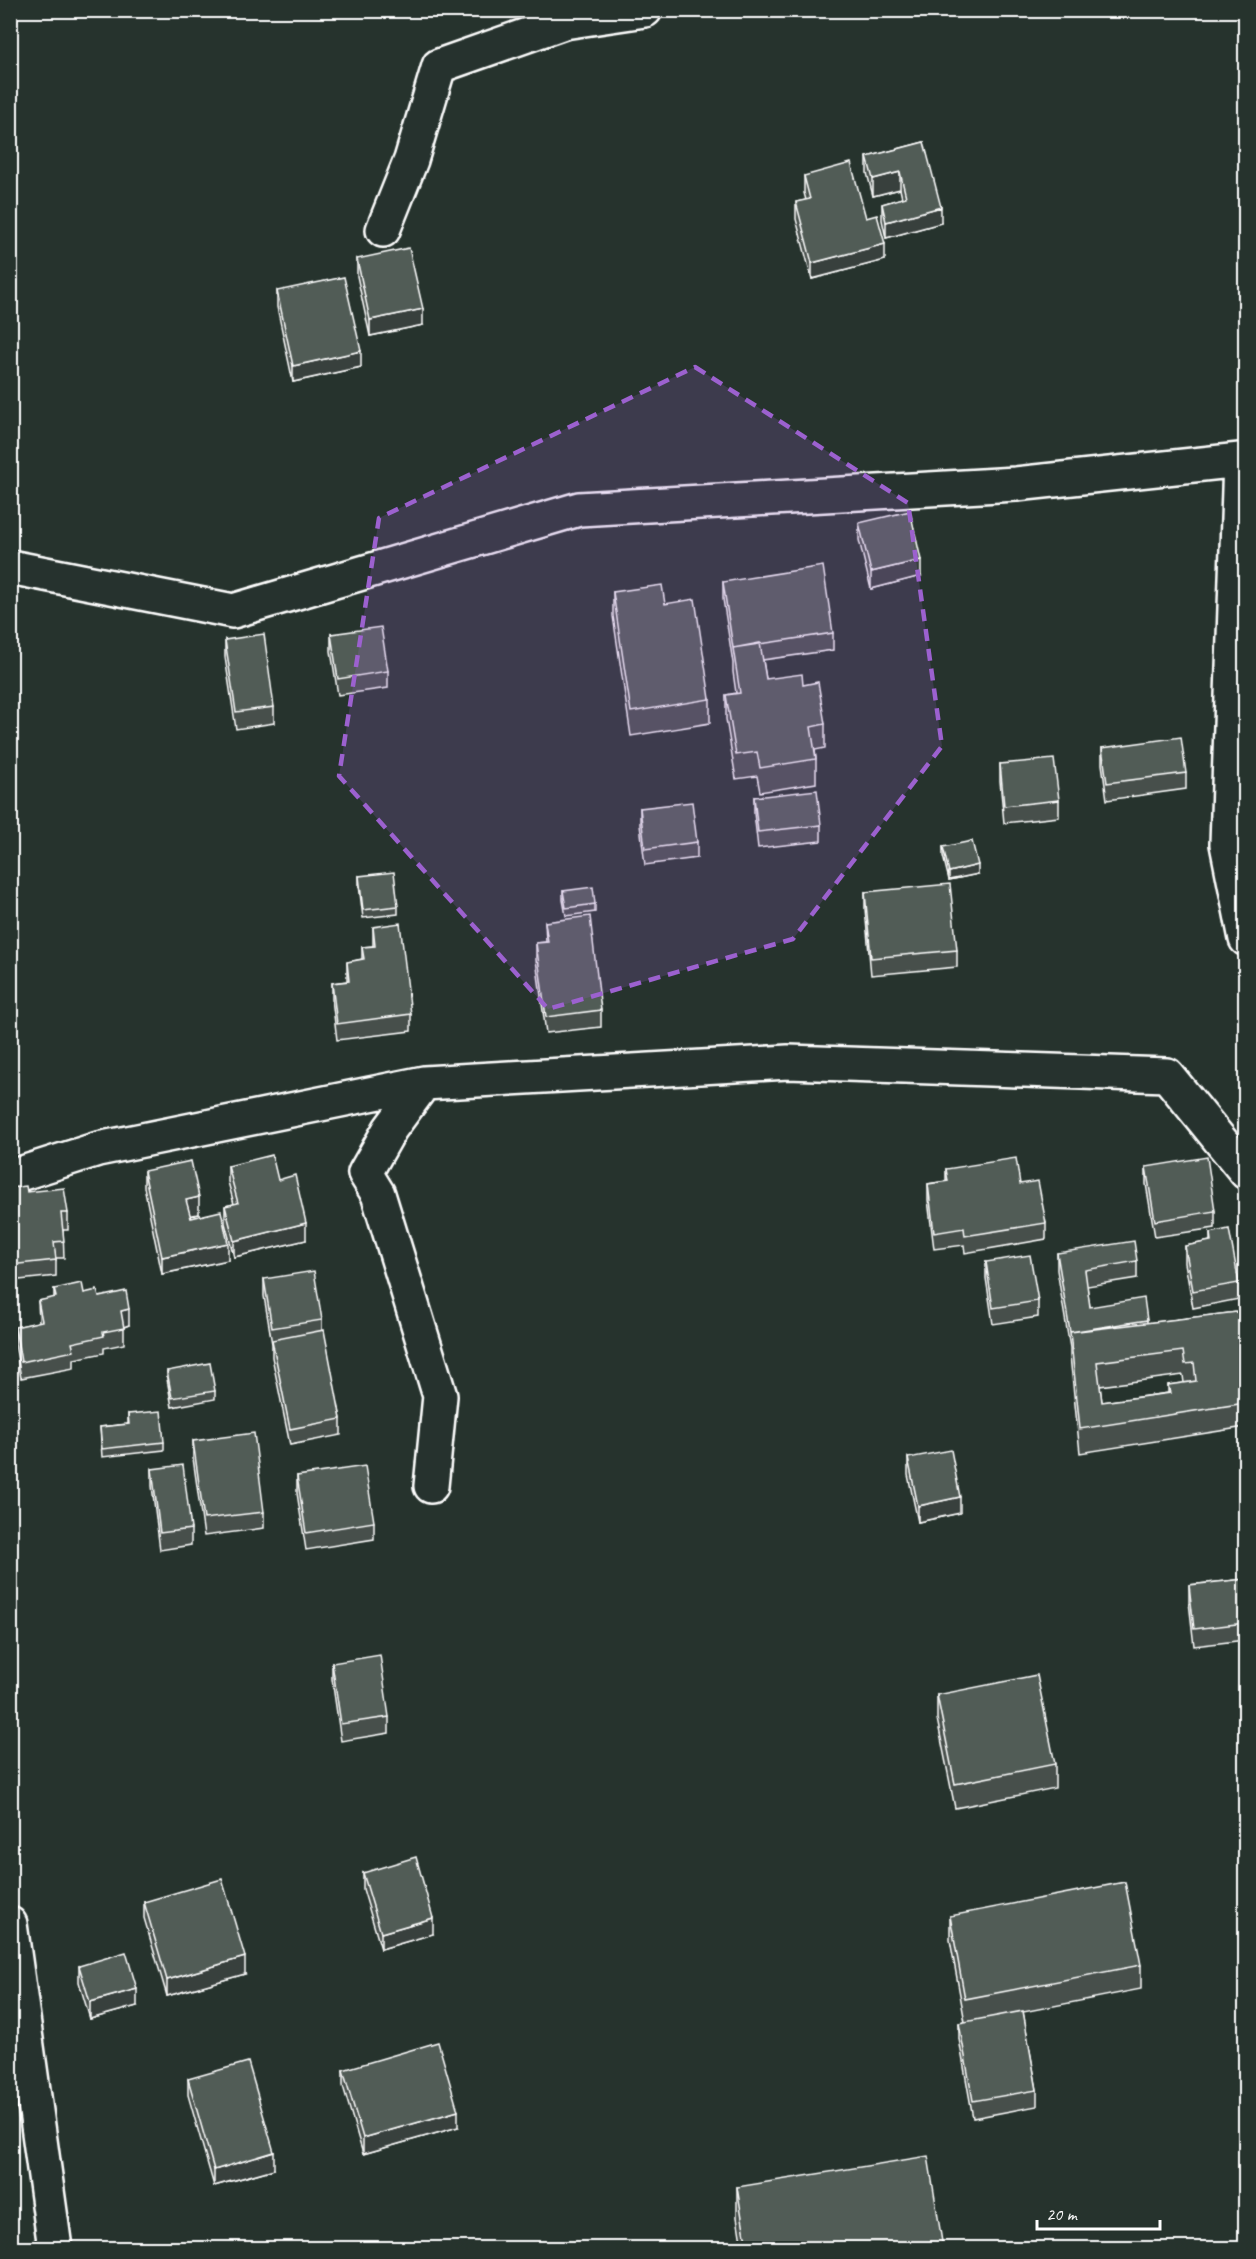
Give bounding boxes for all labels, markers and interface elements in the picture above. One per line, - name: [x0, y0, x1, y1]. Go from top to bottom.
- scale bar: [1037, 2193, 1160, 2231]
- text: 20 m: [1046, 2203, 1079, 2225]

